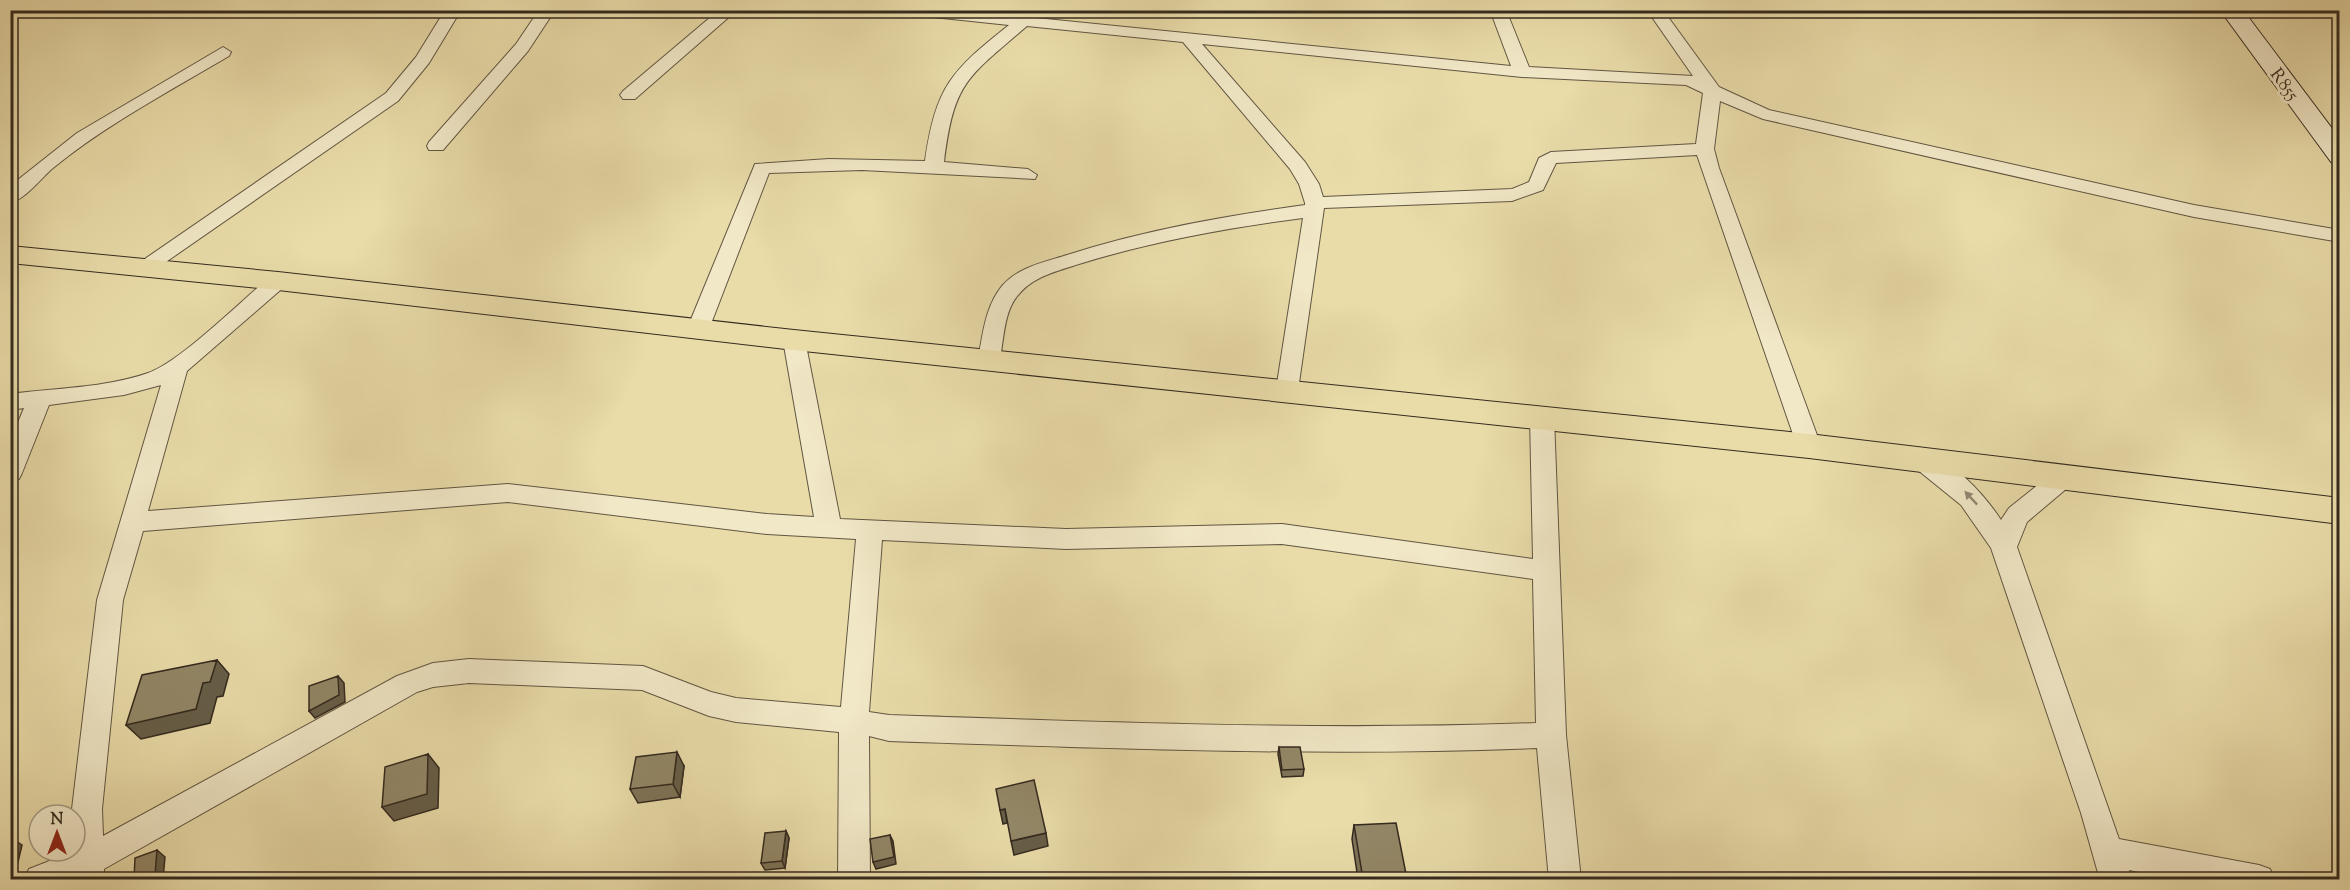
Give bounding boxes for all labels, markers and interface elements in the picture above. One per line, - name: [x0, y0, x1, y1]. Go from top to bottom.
- street label: R855: [2263, 64, 2304, 107]
- one-way arrow: [1965, 492, 1979, 506]
- north arrow: [27, 803, 87, 863]
- text: N: [51, 809, 64, 832]

